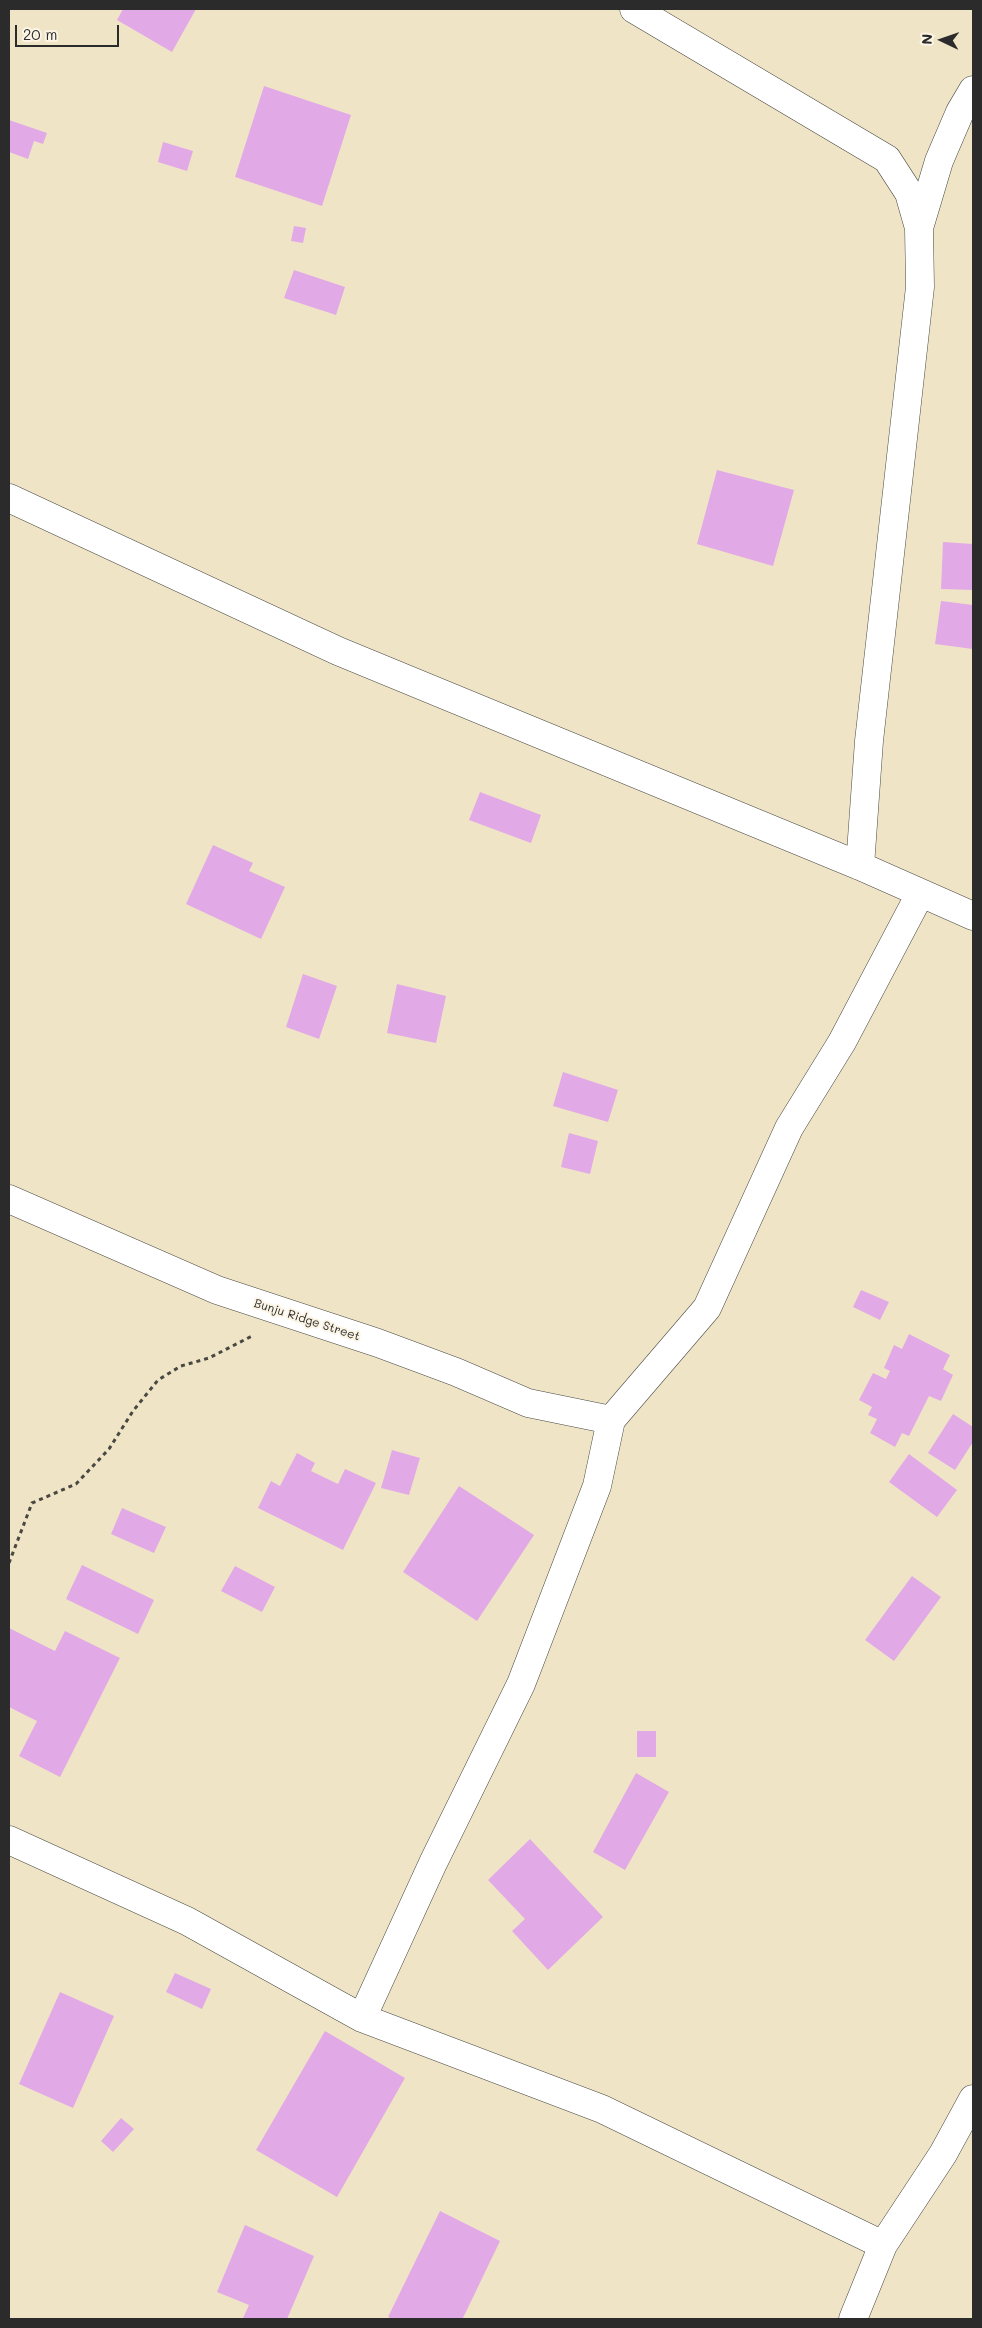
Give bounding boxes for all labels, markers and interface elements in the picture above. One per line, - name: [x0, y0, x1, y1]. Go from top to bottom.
- scale bar: [18, 15, 121, 47]
- north arrow: [917, 15, 967, 65]
- text: 20 m: [23, 24, 57, 44]
- text: N: [917, 33, 936, 45]
- street label: Bunju Ridge Street: [252, 1296, 362, 1344]

